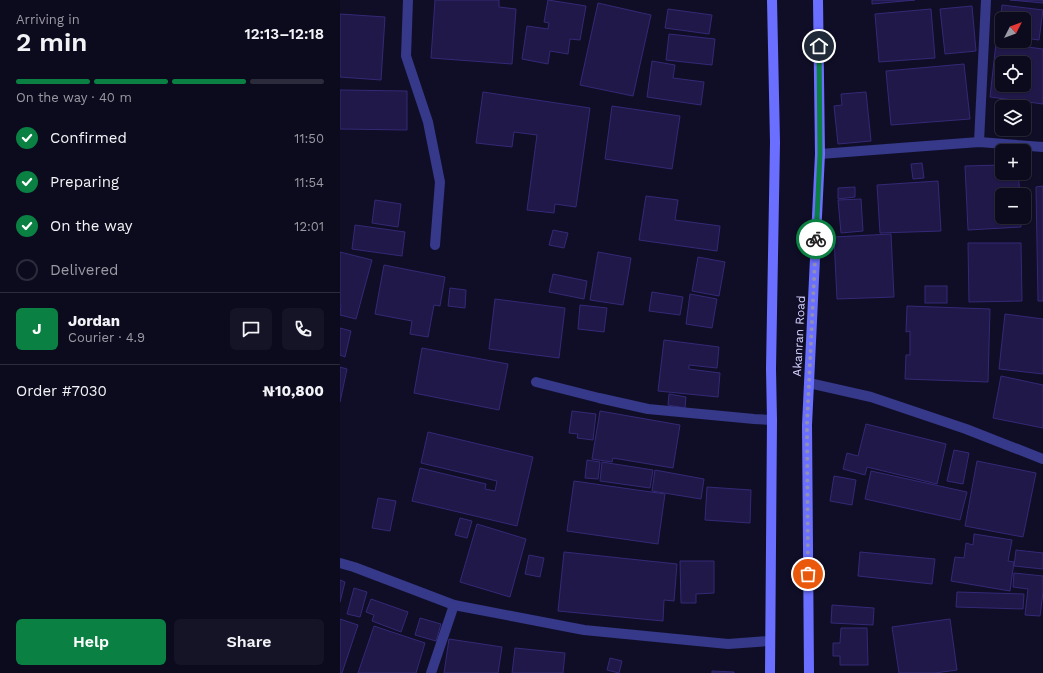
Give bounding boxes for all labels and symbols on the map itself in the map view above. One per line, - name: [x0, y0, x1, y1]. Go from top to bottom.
- north arrow: [995, 12, 1031, 48]
- pin: [802, 29, 836, 63]
- courier: [796, 219, 836, 259]
- street label: Akanran Road: [790, 295, 808, 377]
- pin: [791, 557, 825, 591]

